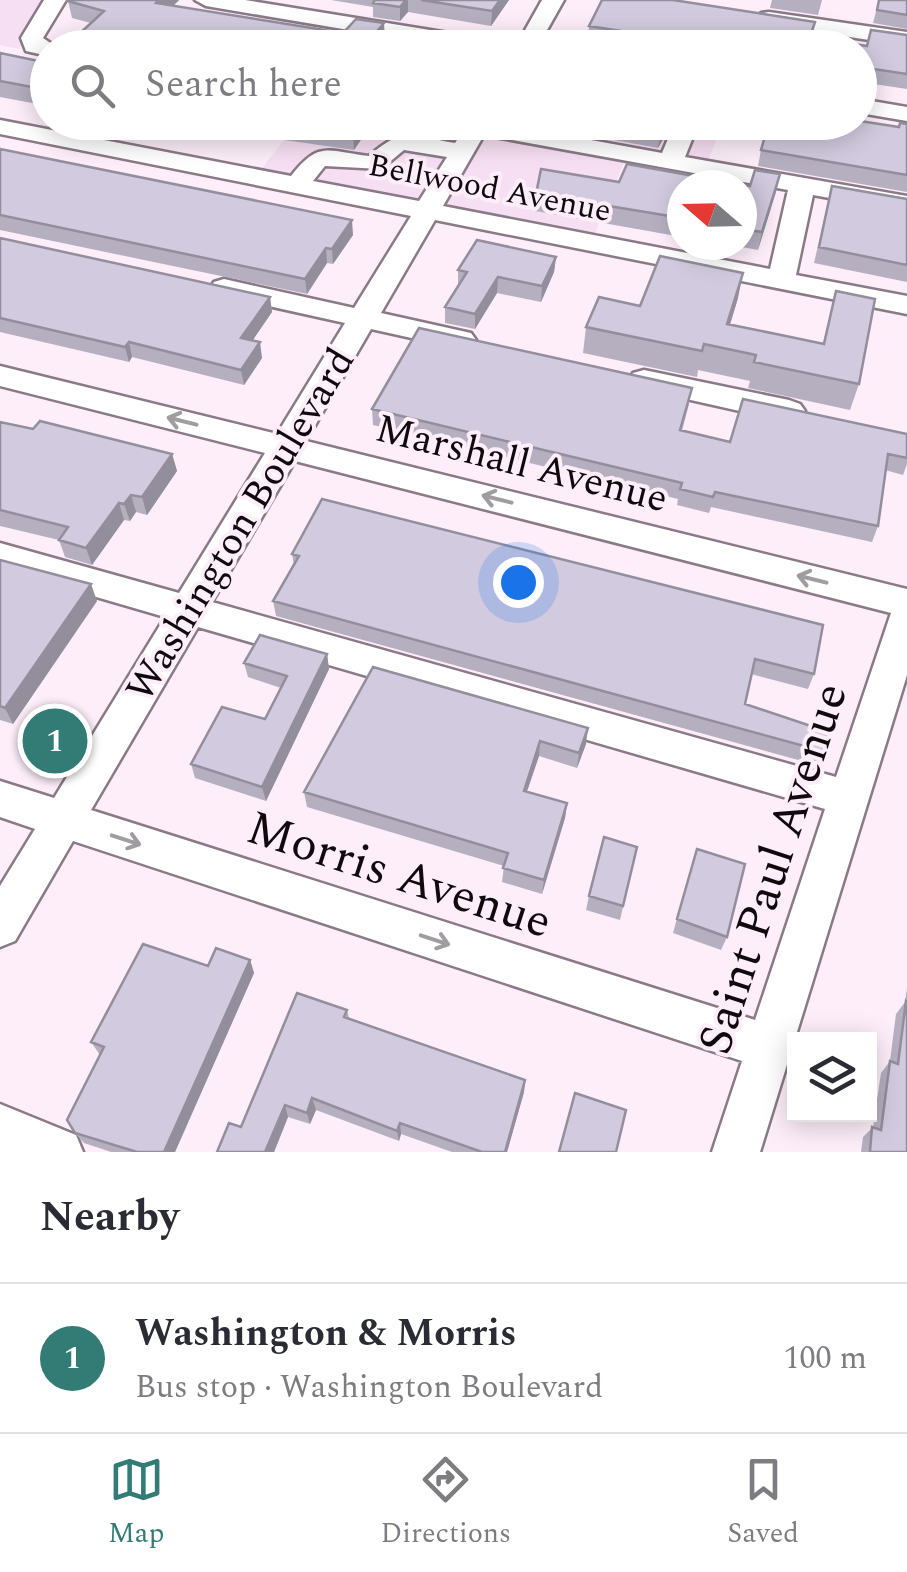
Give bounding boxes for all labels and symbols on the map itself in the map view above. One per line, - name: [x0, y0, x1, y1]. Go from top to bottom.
- street label: Bellwood Avenue: [364, 141, 615, 236]
- north arrow: [667, 170, 757, 260]
- street label: Washington Boulevard: [111, 337, 371, 714]
- street label: Marshall Avenue: [369, 399, 674, 530]
- one-way arrow: [167, 410, 198, 429]
- one-way arrow: [482, 489, 513, 508]
- your location: [493, 557, 544, 608]
- one-way arrow: [797, 569, 829, 587]
- street label: Saint Paul Avenue: [679, 674, 868, 1064]
- pin: 1: [22, 704, 88, 778]
- street label: Morris Avenue: [238, 792, 561, 959]
- one-way arrow: [110, 833, 141, 851]
- one-way arrow: [419, 932, 451, 950]

